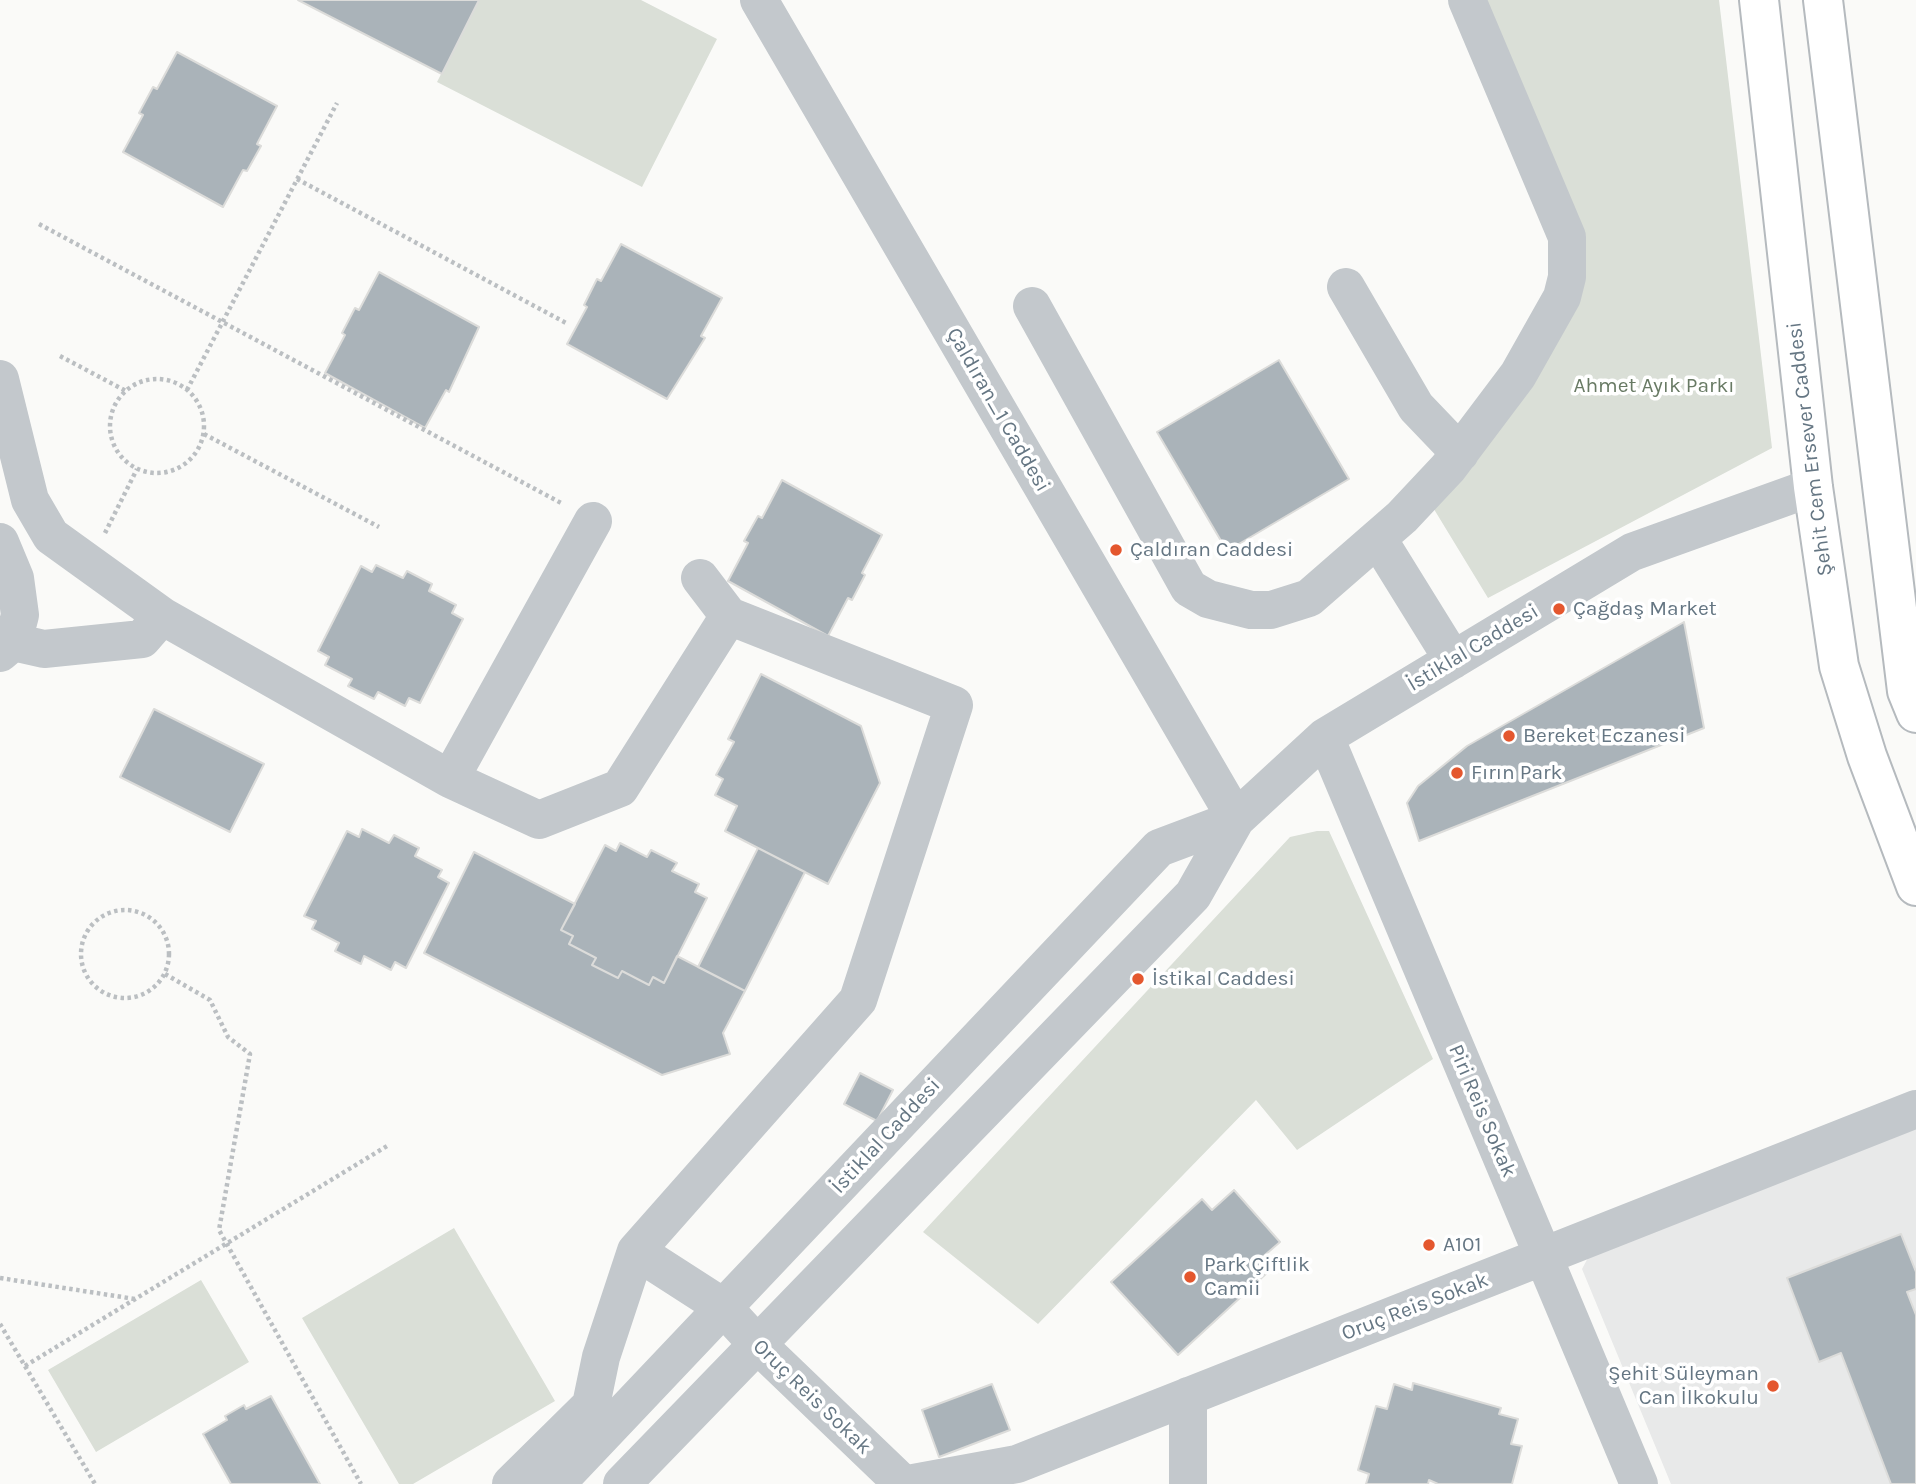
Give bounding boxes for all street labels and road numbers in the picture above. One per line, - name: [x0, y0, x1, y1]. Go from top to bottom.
- street label: Şehit Cem Ersever Caddesi: [1782, 320, 1838, 578]
- street label: Çaldıran_1 Caddesi: [941, 323, 1055, 497]
- street label: İstiklal Caddesi: [1403, 599, 1543, 697]
- street label: Piri Reis Sokak: [1443, 1041, 1521, 1181]
- street label: İstiklal Caddesi: [826, 1073, 946, 1199]
- street label: Oruç Reis Sokak: [1338, 1267, 1492, 1347]
- street label: Oruç Reis Sokak: [747, 1334, 877, 1460]

